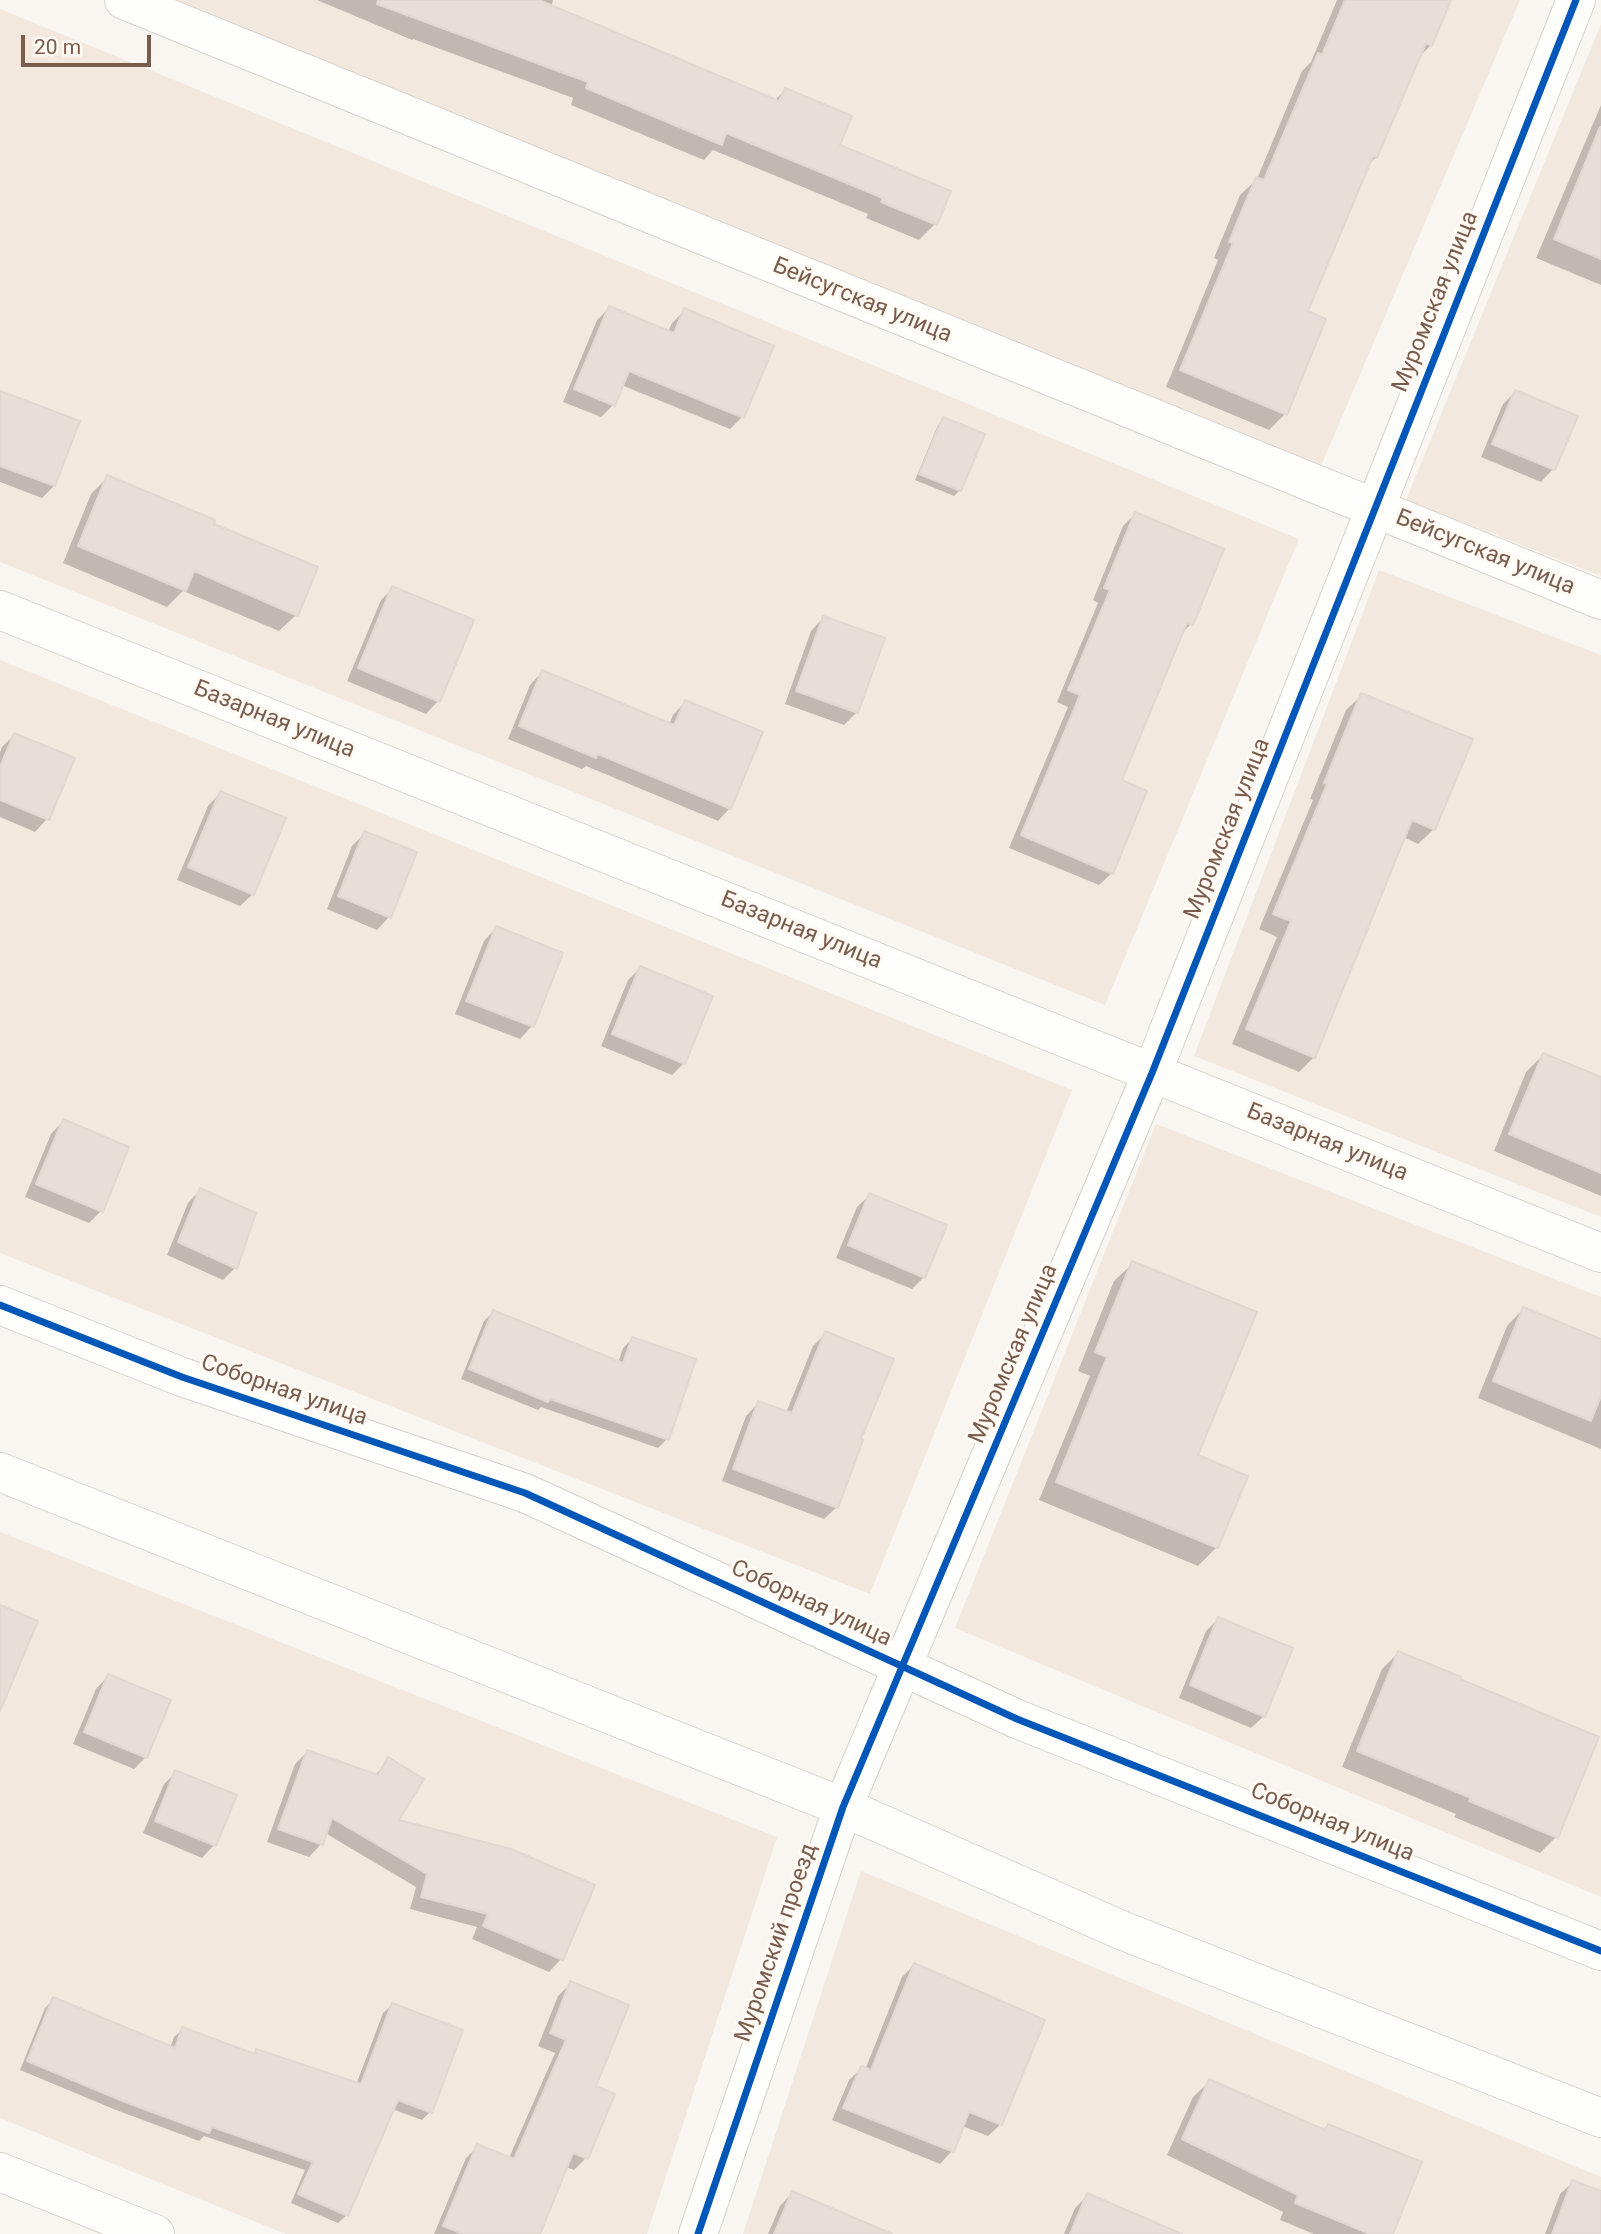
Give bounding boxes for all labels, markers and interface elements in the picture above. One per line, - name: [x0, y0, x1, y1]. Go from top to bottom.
- scale bar: [24, 21, 154, 65]
- text: 20 m: [34, 35, 81, 59]
- street label: Муромская улица: [1387, 208, 1485, 396]
- street label: Бейсугская улица: [768, 252, 956, 350]
- street label: Бейсугская улица: [1391, 504, 1579, 602]
- street label: Базарная улица: [189, 675, 359, 765]
- street label: Муромская улица: [1179, 735, 1277, 923]
- street label: Базарная улица: [716, 886, 886, 976]
- street label: Базарная улица: [1242, 1098, 1412, 1188]
- street label: Муромская улица: [964, 1260, 1064, 1448]
- street label: Соборная улица: [197, 1350, 371, 1432]
- street label: Соборная улица: [726, 1555, 896, 1653]
- street label: Соборная улица: [1246, 1778, 1418, 1868]
- street label: Муромский проезд: [730, 1840, 824, 2046]

